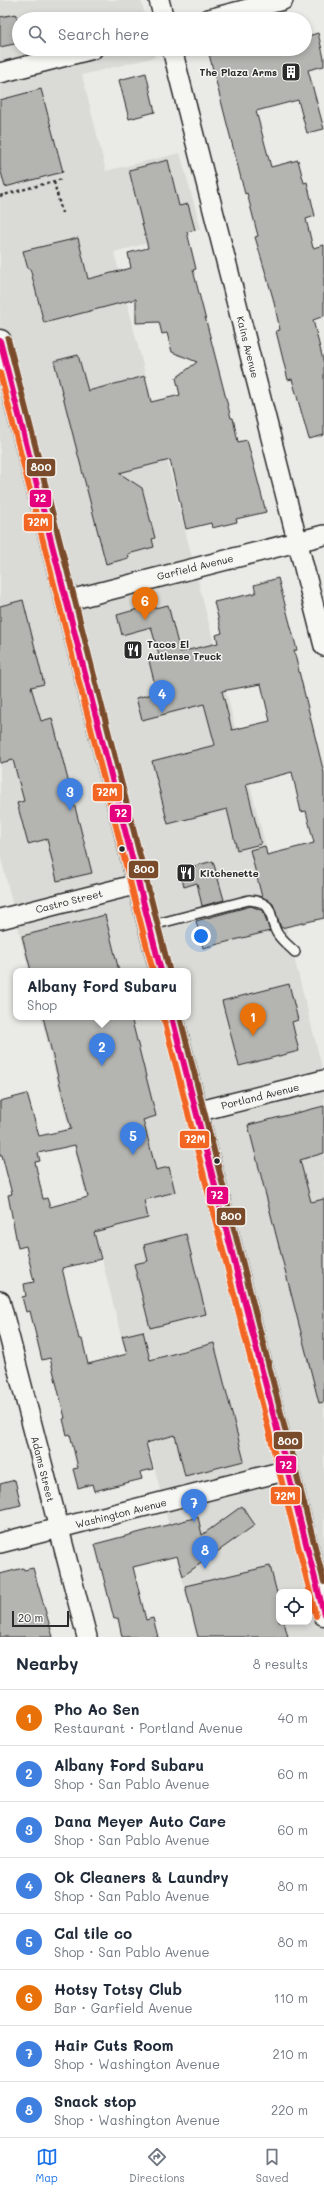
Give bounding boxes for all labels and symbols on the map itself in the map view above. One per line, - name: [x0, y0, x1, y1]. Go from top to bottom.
- building icon: The Plaza Arms: [280, 61, 302, 83]
- place label: The Plaza Arms: [200, 65, 277, 79]
- street label: Kains Avenue: [234, 314, 262, 380]
- line badge: 800: [26, 458, 56, 477]
- text: 800: [31, 459, 51, 474]
- line badge: 72: [29, 489, 52, 508]
- text: 72: [34, 490, 46, 505]
- line badge: 72M: [23, 513, 53, 532]
- text: 72M: [27, 514, 49, 529]
- street label: Garfield Avenue: [155, 551, 235, 583]
- pin: 6: [132, 587, 158, 620]
- place label: Tacos El Autlense Truck: [147, 637, 221, 663]
- restaurant icon: Tacos El Autlense Truck: [122, 639, 144, 661]
- pin: 4: [149, 680, 175, 713]
- pin: 3: [57, 778, 83, 811]
- line badge: 72M: [92, 783, 123, 802]
- text: 72M: [96, 784, 118, 799]
- line badge: 72: [109, 804, 132, 823]
- text: 72: [115, 805, 127, 820]
- unlabelled marker: [117, 844, 127, 854]
- line badge: 800: [128, 860, 159, 879]
- text: 800: [134, 861, 154, 876]
- restaurant icon: Kitchenette: [175, 862, 197, 884]
- place label: Kitchenette: [200, 866, 259, 880]
- street label: Castro Street: [34, 886, 104, 916]
- your location: [191, 926, 211, 946]
- pin: 1: [240, 1003, 266, 1036]
- pin: 2: [89, 1033, 115, 1066]
- street label: Portland Avenue: [220, 1080, 300, 1112]
- pin: 5: [120, 1122, 146, 1155]
- line badge: 72M: [179, 1130, 210, 1149]
- text: 72M: [184, 1131, 206, 1146]
- unlabelled marker: [212, 1156, 222, 1166]
- line badge: 72: [206, 1186, 229, 1205]
- text: 72: [211, 1187, 223, 1202]
- line badge: 800: [216, 1207, 246, 1226]
- text: 800: [221, 1208, 241, 1223]
- line badge: 800: [273, 1431, 303, 1450]
- text: 800: [278, 1433, 298, 1448]
- street label: Adams Street: [28, 1435, 58, 1503]
- line badge: 72: [275, 1455, 297, 1474]
- text: 72: [280, 1457, 292, 1472]
- line badge: 72M: [270, 1486, 301, 1505]
- text: 72M: [274, 1488, 296, 1503]
- pin: 7: [181, 1489, 207, 1522]
- street label: Washington Avenue: [74, 1495, 168, 1531]
- pin: 8: [192, 1536, 218, 1569]
- scale bar: [12, 1609, 69, 1628]

